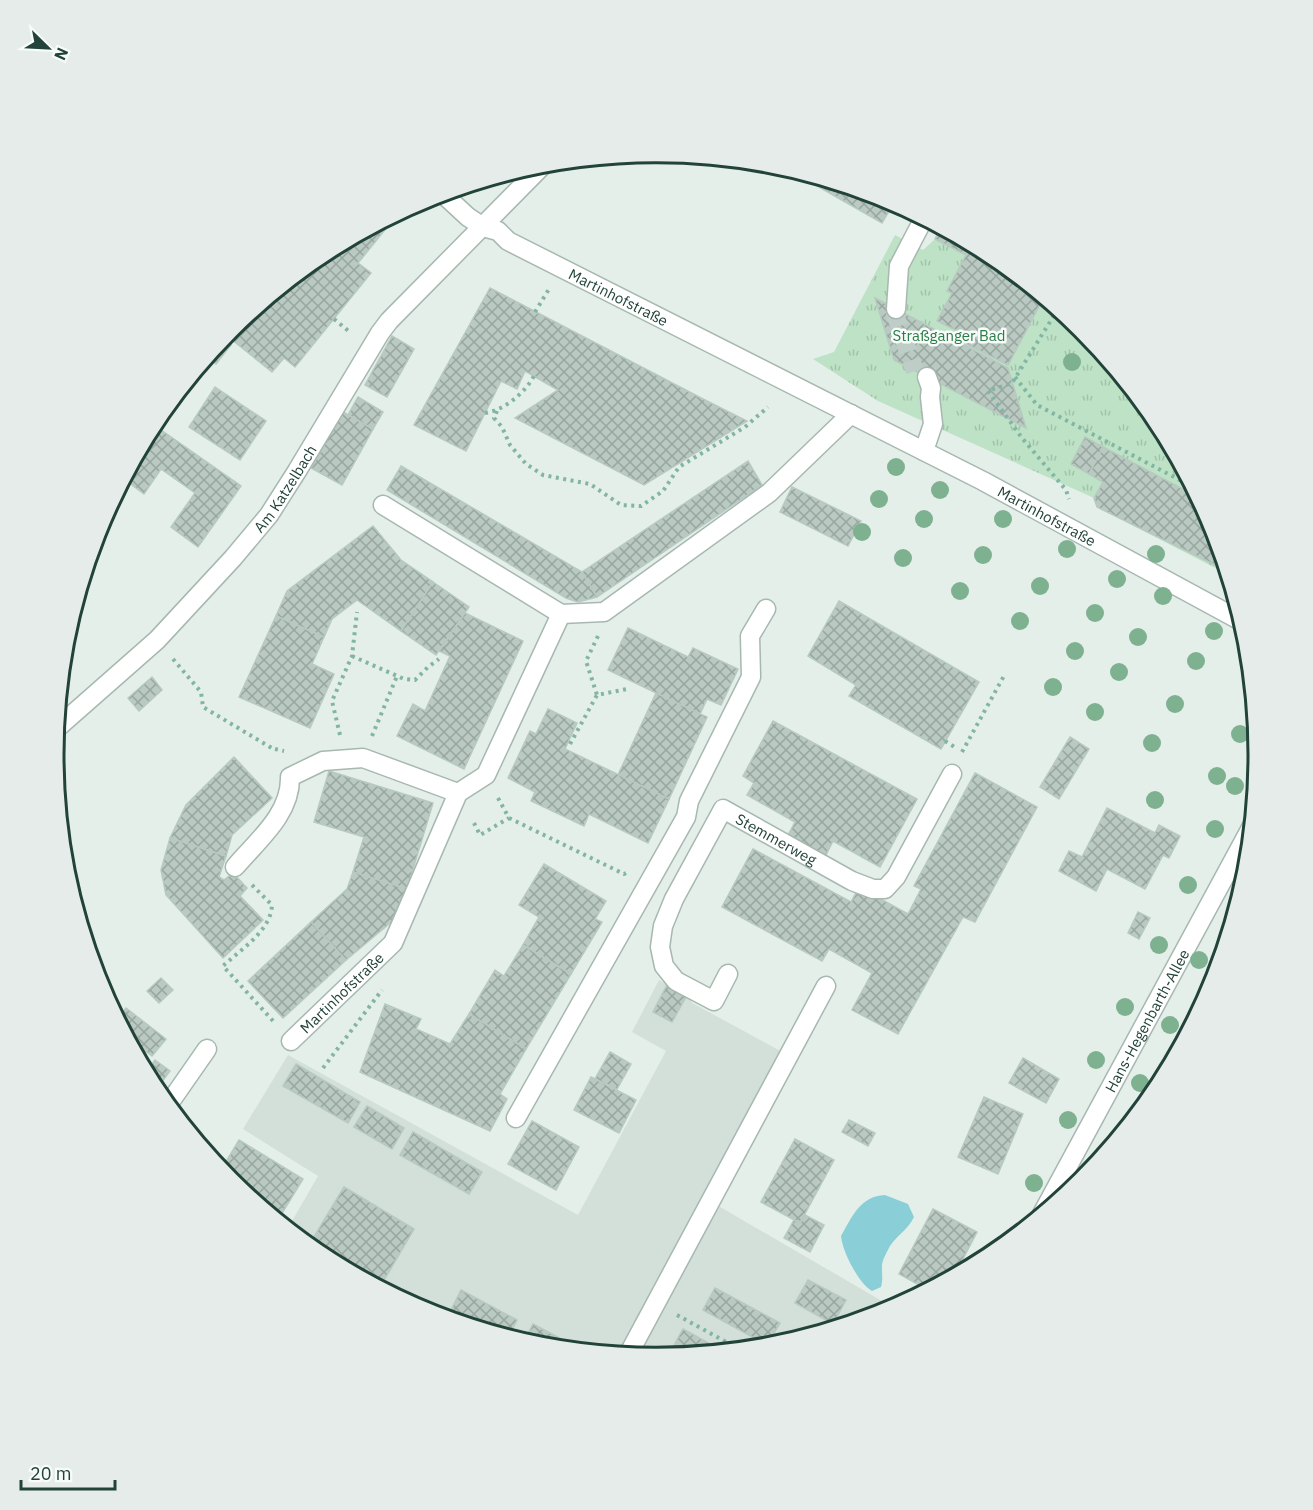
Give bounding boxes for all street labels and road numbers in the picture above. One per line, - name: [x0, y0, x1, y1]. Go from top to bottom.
- street label: Martinhofstraße: [566, 264, 671, 330]
- street label: Am Katzelbach: [249, 441, 320, 536]
- street label: Martinhofstraße: [995, 481, 1099, 550]
- street label: Stemmerweg: [733, 809, 820, 869]
- street label: Hans-Hegenbarth-Allee: [1100, 946, 1193, 1095]
- street label: Martinhofstraße: [296, 948, 387, 1037]

